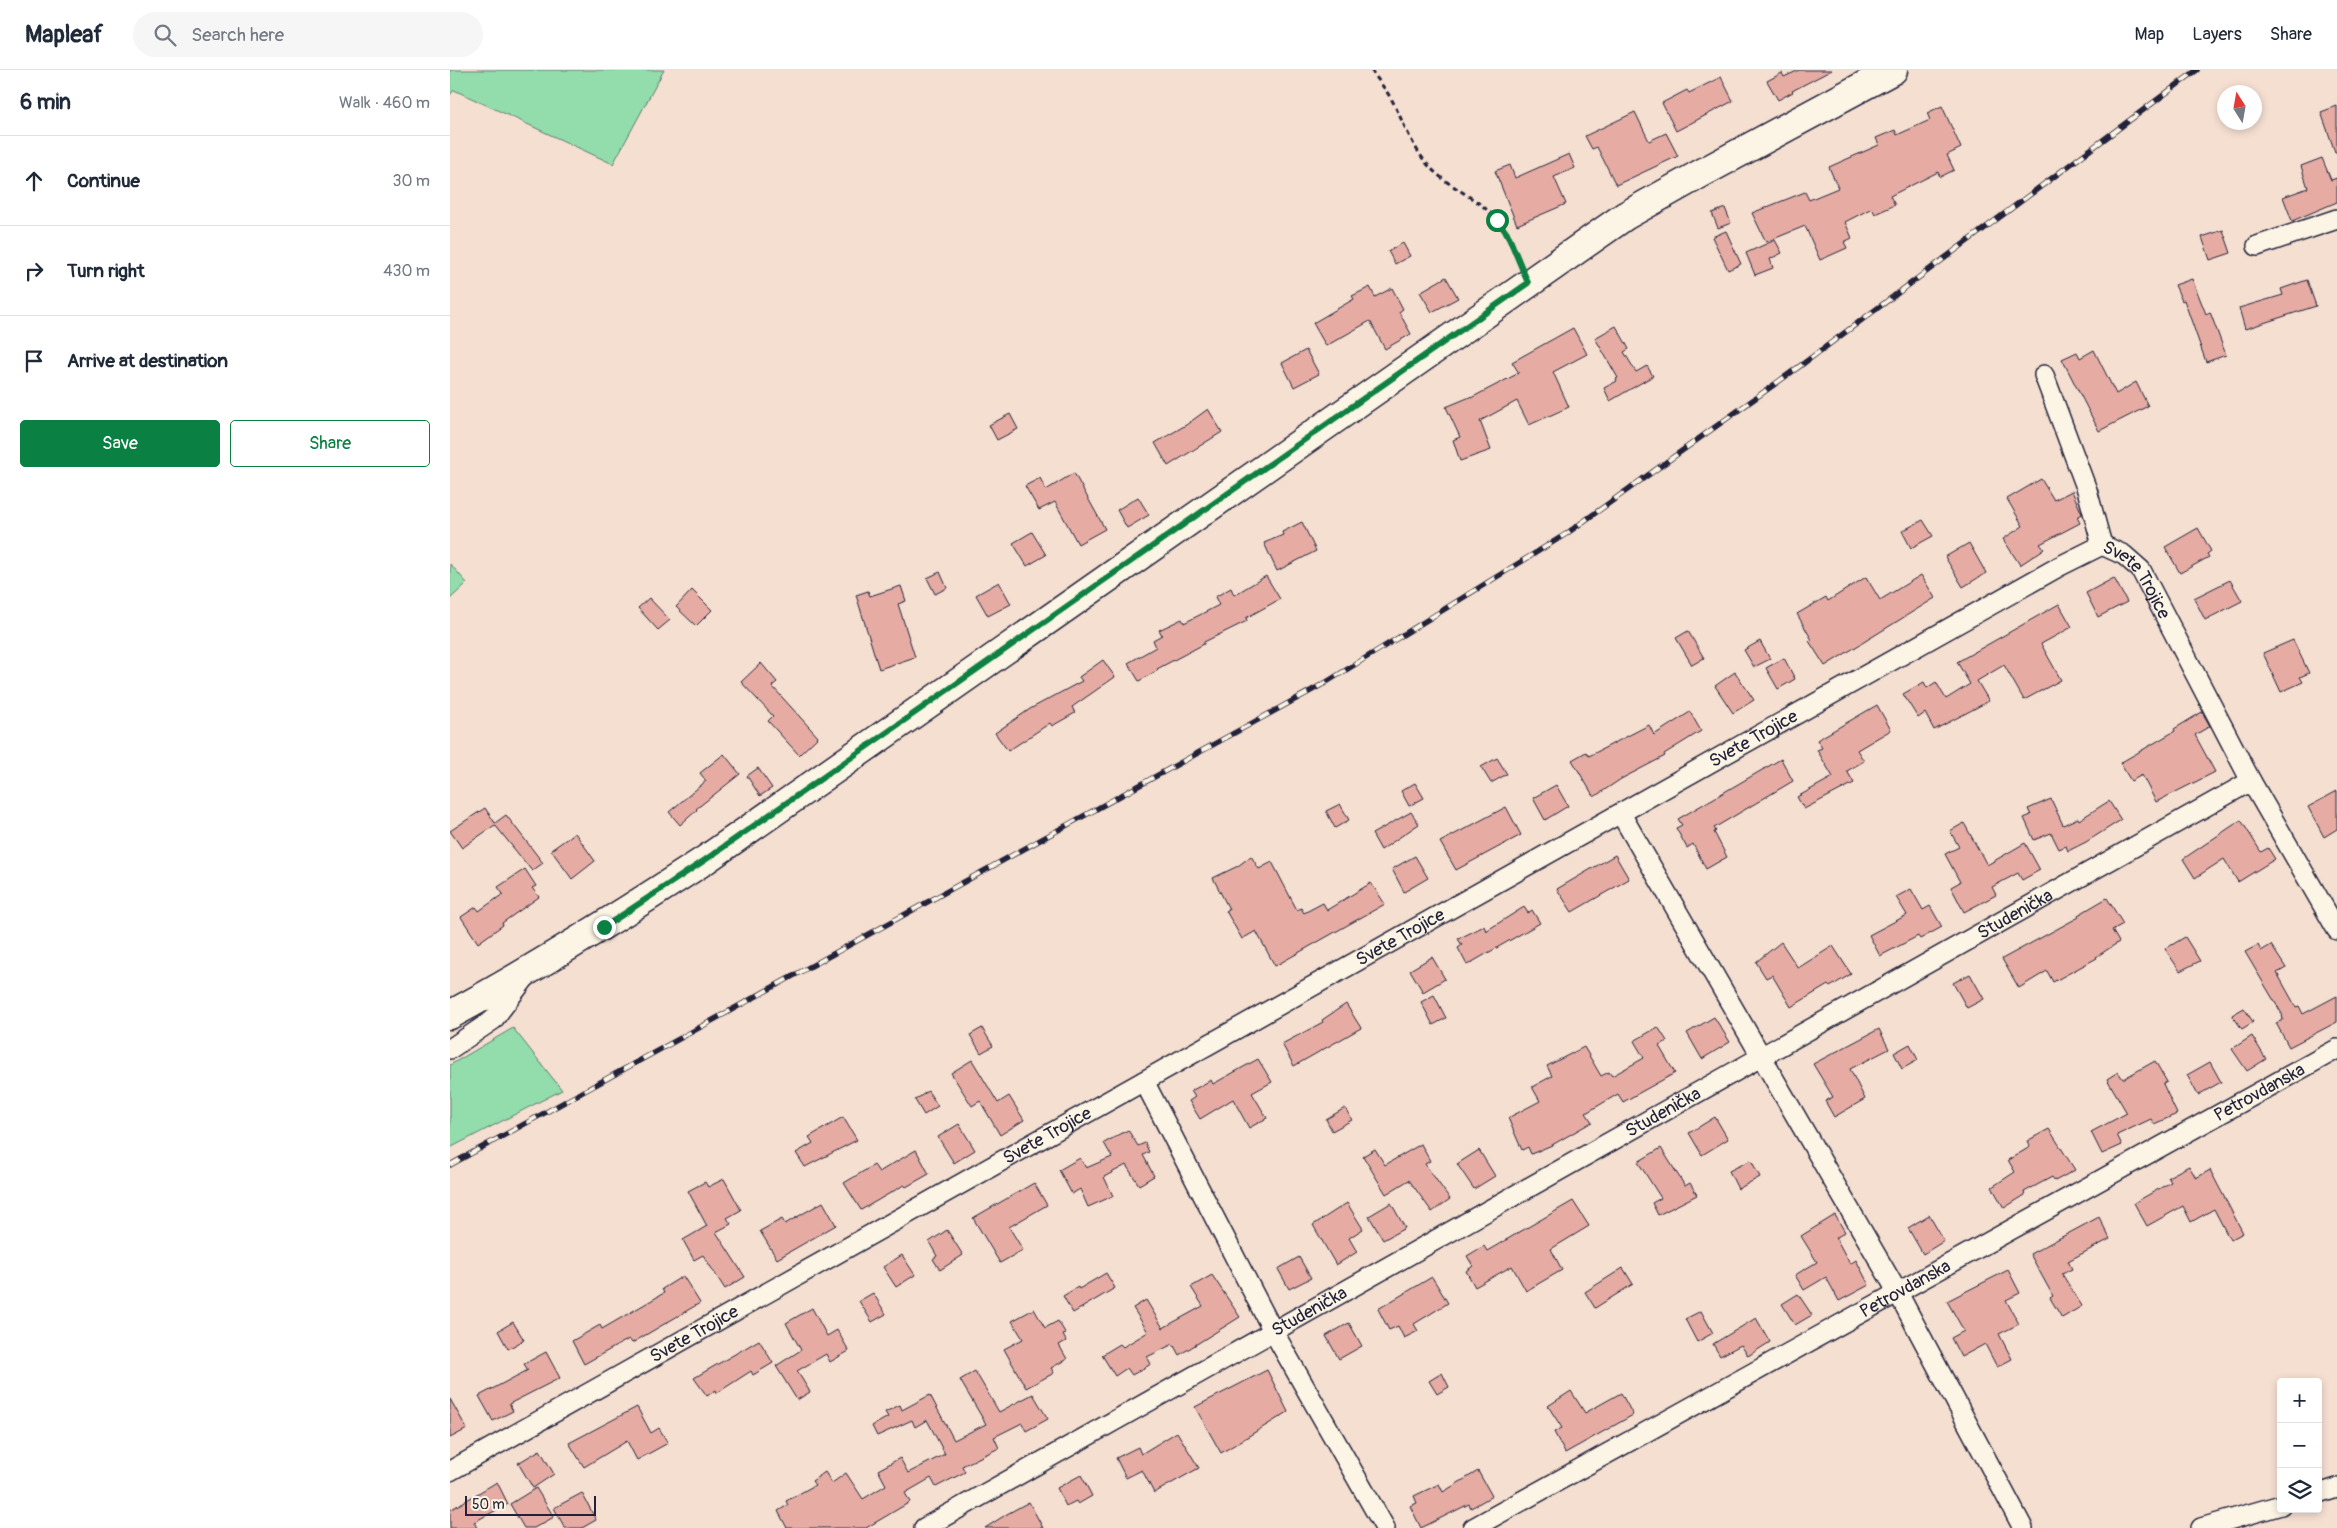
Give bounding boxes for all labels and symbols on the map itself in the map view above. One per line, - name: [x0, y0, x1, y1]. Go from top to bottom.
- north arrow: [2217, 85, 2262, 130]
- route start: [1486, 209, 1509, 232]
- street label: Svete Trojice: [2099, 535, 2176, 623]
- street label: Svete Trojice: [1705, 704, 1802, 773]
- street label: Studenička: [1973, 883, 2057, 944]
- street label: Svete Trojice: [1352, 903, 1449, 971]
- route end: [593, 916, 616, 939]
- street label: Petrovdanska: [2210, 1058, 2309, 1126]
- street label: Studenička: [1621, 1082, 1705, 1142]
- street label: Svete Trojice: [999, 1101, 1096, 1169]
- street label: Petrovdanska: [1856, 1254, 1955, 1323]
- street label: Studenička: [1267, 1281, 1351, 1342]
- street label: Svete Trojice: [646, 1300, 743, 1368]
- scale bar: [465, 1493, 596, 1516]

